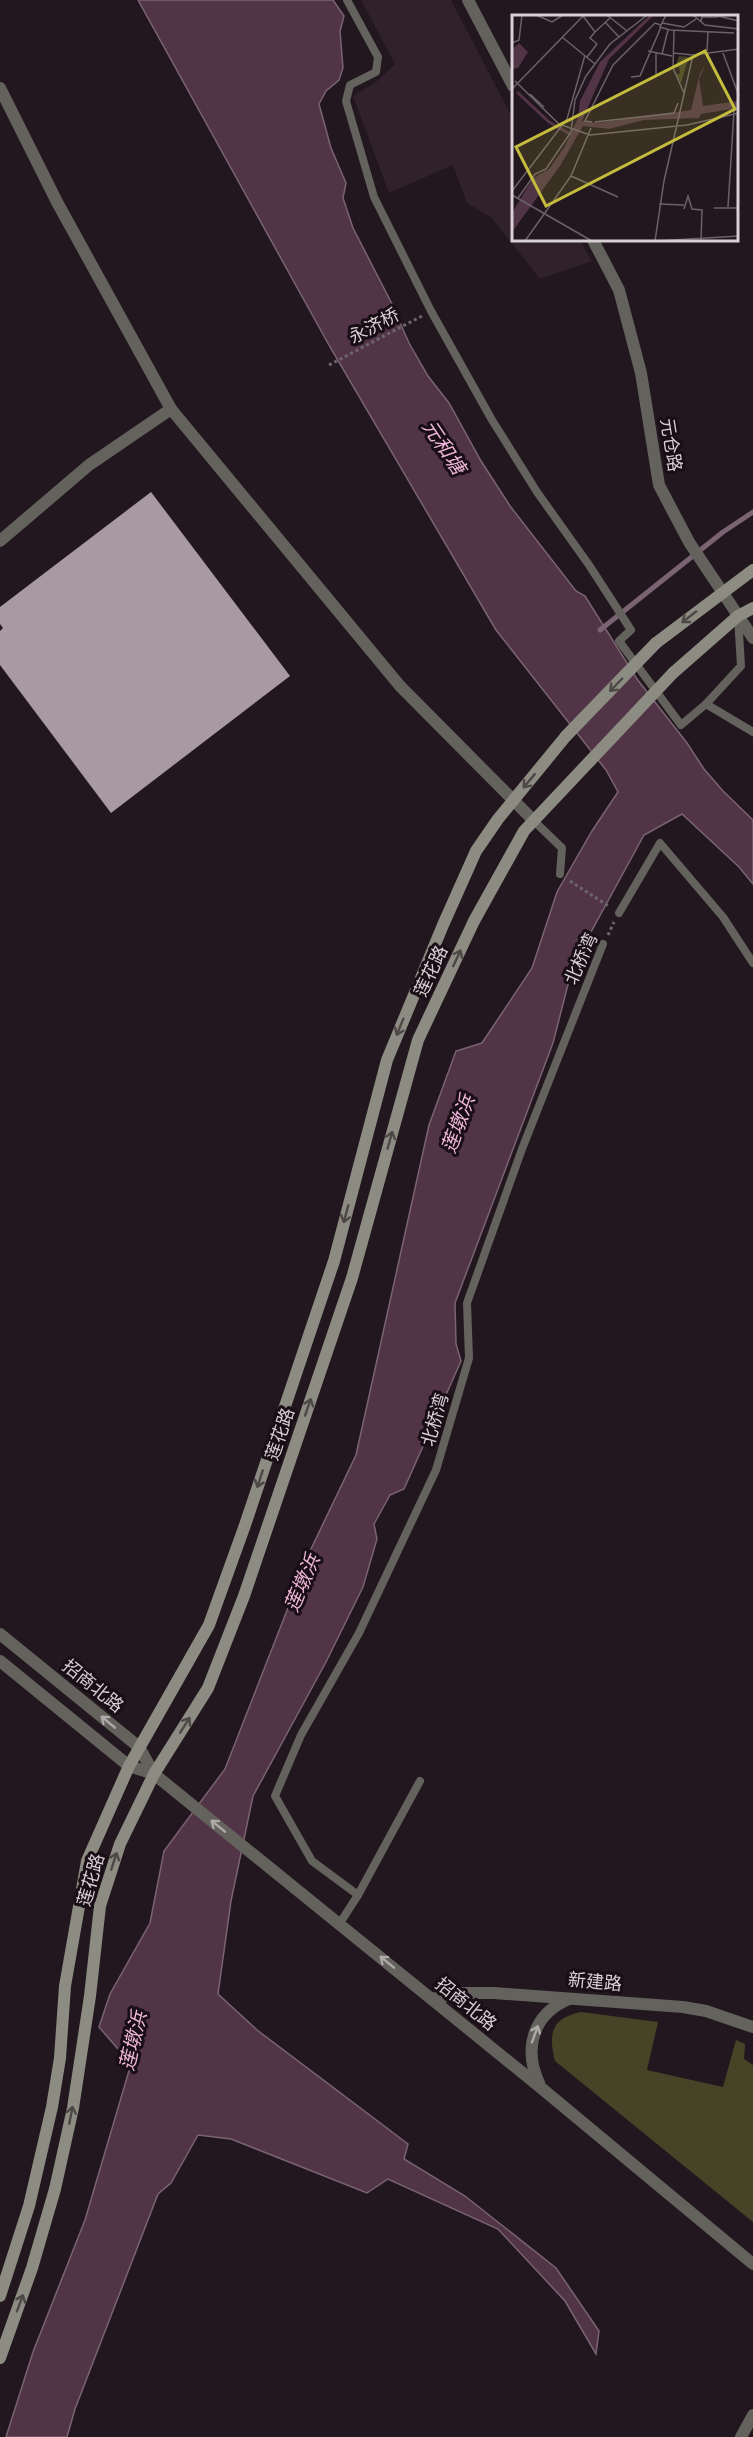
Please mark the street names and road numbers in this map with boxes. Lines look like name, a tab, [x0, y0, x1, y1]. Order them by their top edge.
street label: 永济桥	[345, 303, 404, 350]
street label: 元仓路	[654, 416, 687, 474]
street label: 北桥湾	[559, 929, 604, 989]
street label: 莲花路	[409, 941, 454, 1001]
street label: 北桥湾	[416, 1391, 455, 1450]
street label: 莲花路	[260, 1405, 301, 1464]
street label: 招商北路	[57, 1654, 129, 1719]
street label: 莲花路	[72, 1851, 111, 1910]
street label: 新建路	[567, 1968, 623, 1997]
street label: 招商北路	[430, 1972, 502, 2037]

